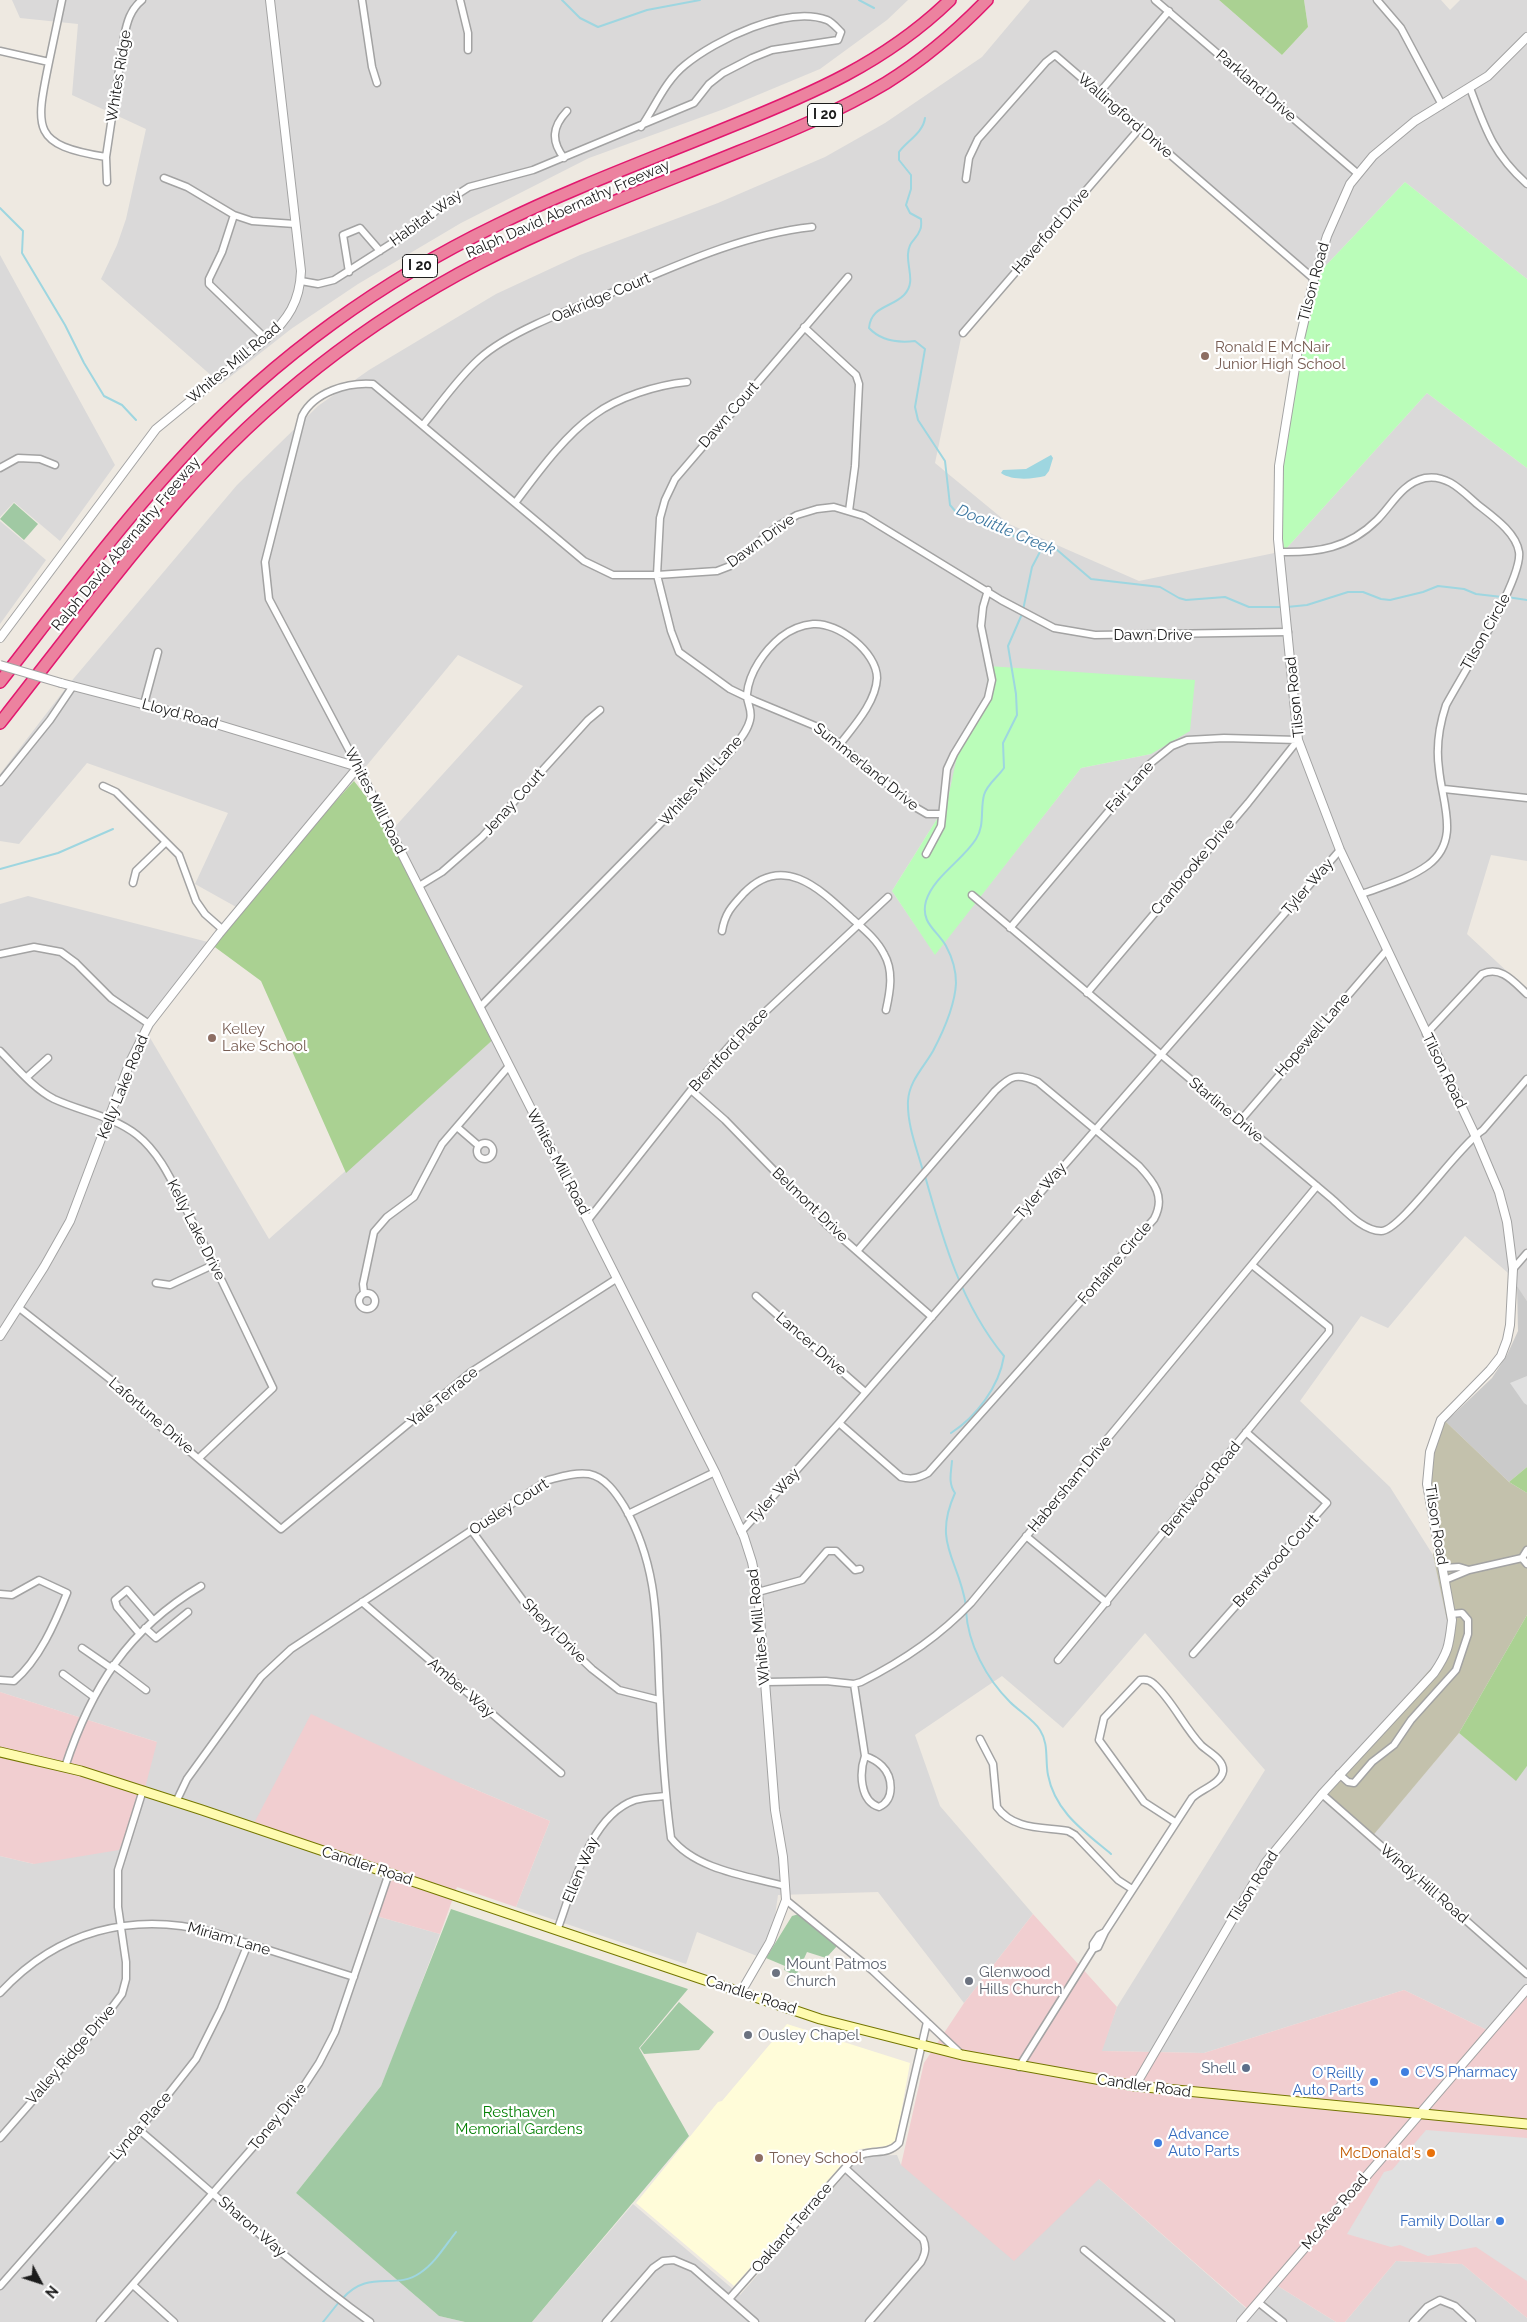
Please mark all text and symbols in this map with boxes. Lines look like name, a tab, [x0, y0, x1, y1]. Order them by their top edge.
street label: Whites Ridge	[103, 29, 135, 123]
street label: Parkland Drive	[1212, 46, 1300, 126]
street label: Wallingford Drive	[1074, 70, 1176, 162]
road number: I 20	[808, 104, 842, 126]
street label: Ralph David Abernathy Freeway	[463, 156, 673, 262]
street label: Haverford Drive	[1009, 184, 1093, 278]
street label: Habitat Way	[386, 186, 466, 250]
street label: Tilson Road	[1295, 240, 1333, 324]
road number: I 20	[402, 255, 438, 278]
street label: Oakridge Court	[549, 269, 653, 327]
street label: Whites Mill Road	[183, 319, 285, 407]
place label: Ronald E McNair Junior High School	[1215, 338, 1345, 373]
marker: Ronald E McNair Junior High School	[1199, 350, 1211, 362]
street label: Dawn Court	[695, 378, 763, 452]
street label: Ralph David Abernathy Freeway	[48, 453, 204, 635]
water label: Doolittle Creek	[954, 501, 1058, 559]
street label: Dawn Drive	[724, 510, 798, 572]
street label: Tilson Circle	[1458, 590, 1514, 674]
street label: Dawn Drive	[1113, 626, 1193, 644]
street label: Tilson Road	[1282, 656, 1308, 738]
street label: Lloyd Road	[140, 695, 220, 733]
street label: Summerland Drive	[810, 719, 922, 815]
street label: Whites Mill Lane	[656, 732, 746, 830]
street label: Whites Mill Road	[340, 745, 410, 857]
street label: Fair Lane	[1102, 758, 1158, 816]
street label: Jenay Court	[480, 765, 548, 839]
street label: Cranbrooke Drive	[1147, 815, 1239, 919]
street label: Tyler Way	[1279, 855, 1337, 919]
street label: Hopewell Lane	[1272, 990, 1354, 1080]
street label: Brentford Place	[686, 1004, 772, 1096]
place label: Kelley Lake School	[222, 1020, 307, 1055]
street label: Tilson Road	[1418, 1031, 1470, 1111]
street label: Kelly Lake Road	[94, 1032, 152, 1142]
marker: Kelley Lake School	[206, 1032, 218, 1044]
street label: Starline Drive	[1185, 1074, 1267, 1146]
street label: Whites Mill Road	[523, 1106, 593, 1218]
street label: Tyler Way	[1012, 1159, 1070, 1223]
street label: Belmont Drive	[768, 1164, 852, 1246]
street label: Kelly Lake Drive	[163, 1177, 229, 1283]
street label: Fontaine Circle	[1074, 1218, 1156, 1308]
street label: Lancer Drive	[772, 1309, 850, 1379]
street label: Yale Terrace	[404, 1363, 482, 1431]
street label: Lafortune Drive	[105, 1374, 197, 1458]
street label: Habersham Drive	[1025, 1432, 1115, 1536]
street label: Brentwood Road	[1157, 1438, 1245, 1540]
street label: Tyler Way	[744, 1464, 804, 1528]
street label: Ousley Court	[466, 1475, 552, 1539]
street label: Tilson Road	[1421, 1483, 1451, 1567]
street label: Brentwood Court	[1230, 1511, 1322, 1611]
street label: Whites Mill Road	[744, 1568, 774, 1686]
street label: Sheryl Drive	[518, 1595, 590, 1667]
street label: Amber Way	[424, 1654, 498, 1722]
street label: Ellen Way	[559, 1834, 603, 1906]
street label: Windy Hill Road	[1376, 1841, 1472, 1927]
street label: Candler Road	[319, 1843, 415, 1889]
street label: Tilson Road	[1224, 1848, 1282, 1926]
street label: Miriam Lane	[186, 1919, 272, 1959]
place label: Mount Patmos Church	[786, 1955, 887, 1990]
place label: Glenwood Hills Church	[979, 1963, 1063, 1998]
marker: Mount Patmos Church	[770, 1967, 782, 1979]
street label: Candler Road	[703, 1972, 799, 2018]
marker: Glenwood Hills Church	[963, 1975, 975, 1987]
street label: Valley Ridge Drive	[23, 2001, 119, 2109]
place label: Ousley Chapel	[758, 2026, 859, 2044]
marker: Ousley Chapel	[742, 2029, 754, 2041]
place label: Shell	[1201, 2059, 1236, 2077]
marker: Shell	[1240, 2062, 1252, 2074]
place label: CVS Pharmacy	[1415, 2063, 1518, 2081]
place label: O'Reilly Auto Parts	[1293, 2064, 1364, 2099]
marker: CVS Pharmacy	[1399, 2066, 1411, 2078]
street label: Candler Road	[1096, 2071, 1192, 2101]
marker: O'Reilly Auto Parts	[1368, 2076, 1380, 2088]
street label: Toney Drive	[245, 2080, 311, 2154]
street label: Lynda Place	[107, 2088, 175, 2164]
park label: Resthaven Memorial Gardens	[455, 2103, 583, 2138]
place label: Advance Auto Parts	[1168, 2125, 1239, 2160]
marker: Advance Auto Parts	[1152, 2137, 1164, 2149]
place label: McDonald's	[1340, 2144, 1421, 2162]
marker: McDonald's	[1425, 2147, 1437, 2159]
place label: Toney School	[769, 2149, 863, 2167]
marker: Toney School	[753, 2152, 765, 2164]
street label: McAfee Road	[1298, 2171, 1372, 2253]
street label: Oakland Terrace	[748, 2179, 836, 2277]
street label: Sharon Way	[215, 2193, 289, 2261]
place label: Family Dollar	[1400, 2212, 1490, 2230]
marker: Family Dollar	[1494, 2215, 1506, 2227]
north arrow	[15, 2257, 65, 2307]
text: N	[42, 2282, 61, 2301]

